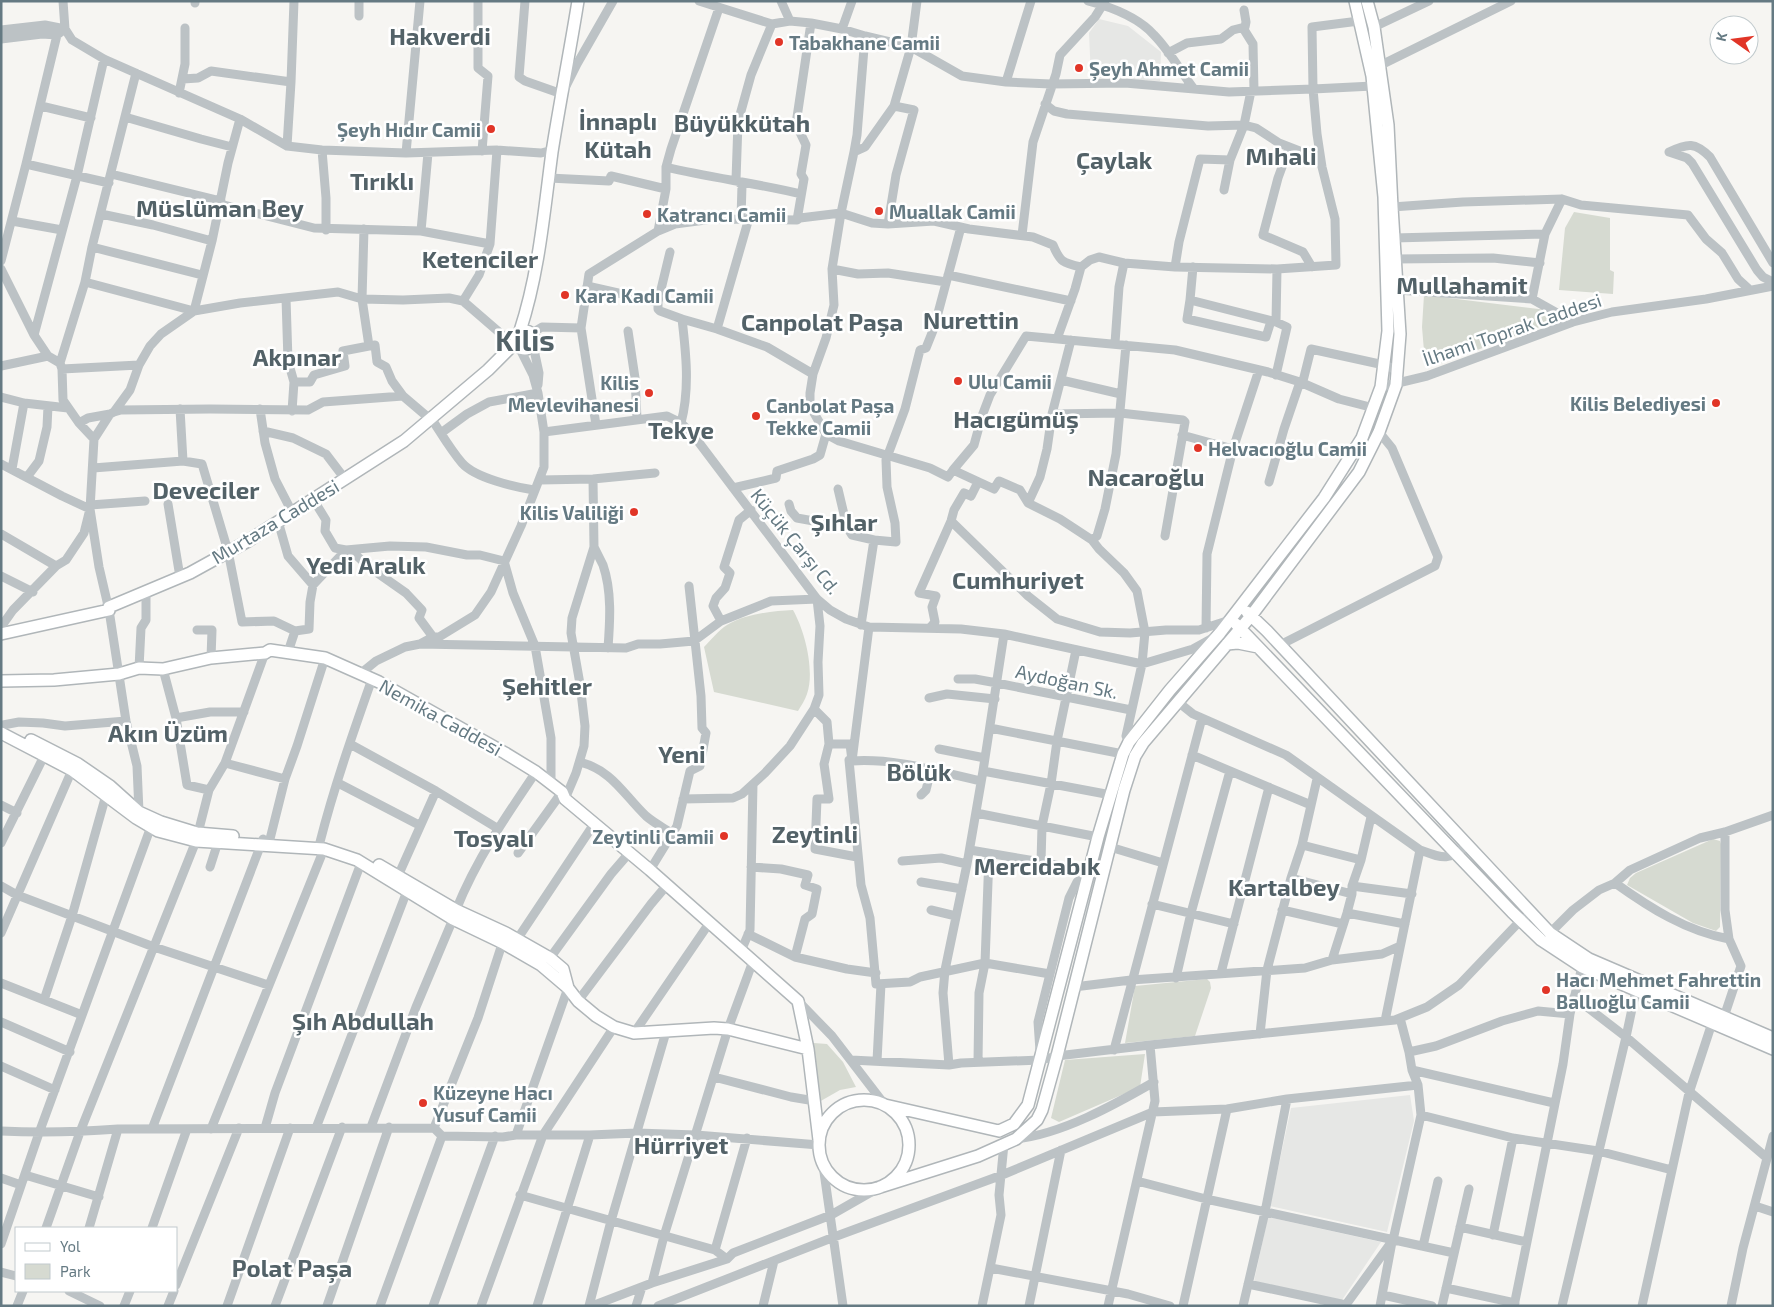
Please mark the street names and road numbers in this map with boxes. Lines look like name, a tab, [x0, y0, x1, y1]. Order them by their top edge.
street label: İlhami Toprak Caddesi	[1420, 288, 1604, 370]
street label: Murtaza Caddesi	[207, 474, 343, 568]
street label: Küçük Çarşı Cd.	[746, 483, 846, 599]
street label: Aydoğan Sk.	[1014, 659, 1120, 703]
street label: Nemika Caddesi	[376, 674, 506, 760]

